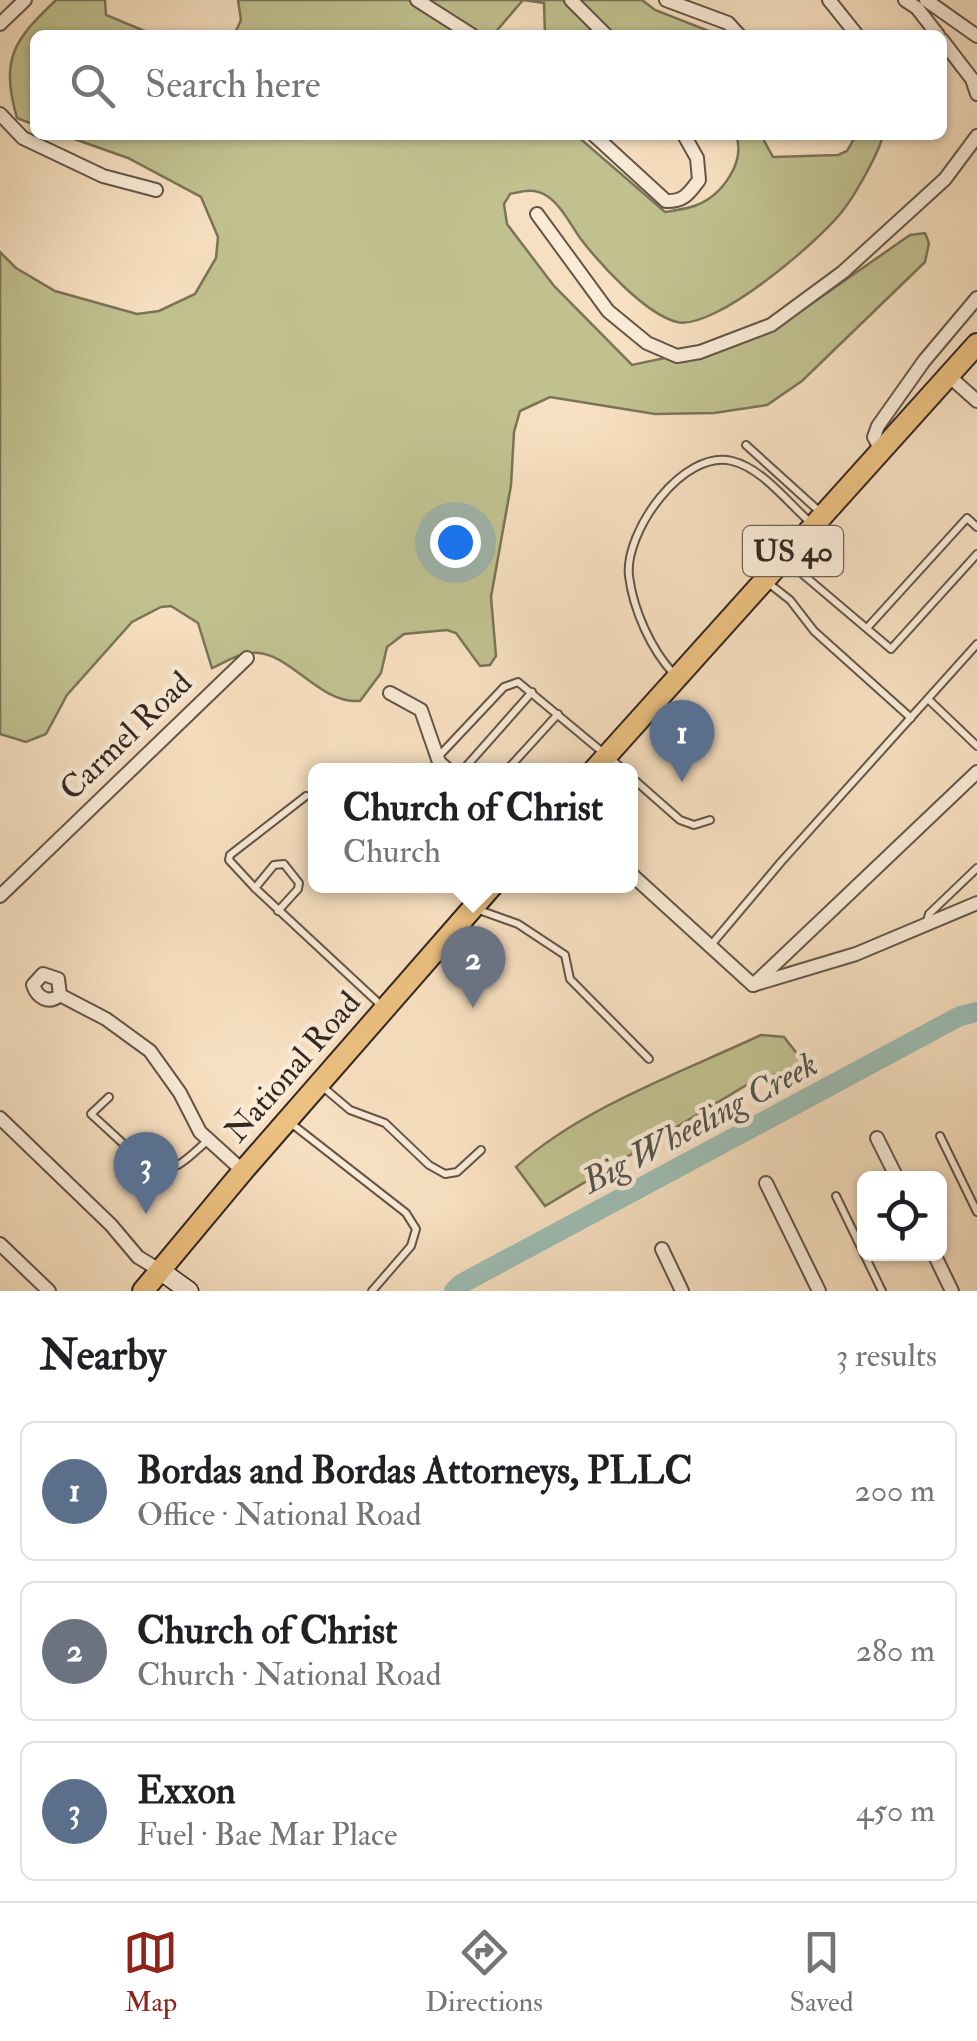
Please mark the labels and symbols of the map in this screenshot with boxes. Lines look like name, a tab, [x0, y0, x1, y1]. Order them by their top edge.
your location	[430, 517, 481, 568]
road number: US 40	[743, 526, 843, 576]
street label: Carmel Road	[52, 663, 201, 809]
pin: 1	[650, 700, 714, 782]
pin: 2	[440, 926, 506, 1008]
street label: National Road	[217, 983, 369, 1151]
water label: Big Wheeling Creek	[573, 1042, 825, 1204]
pin: 3	[114, 1132, 178, 1214]

